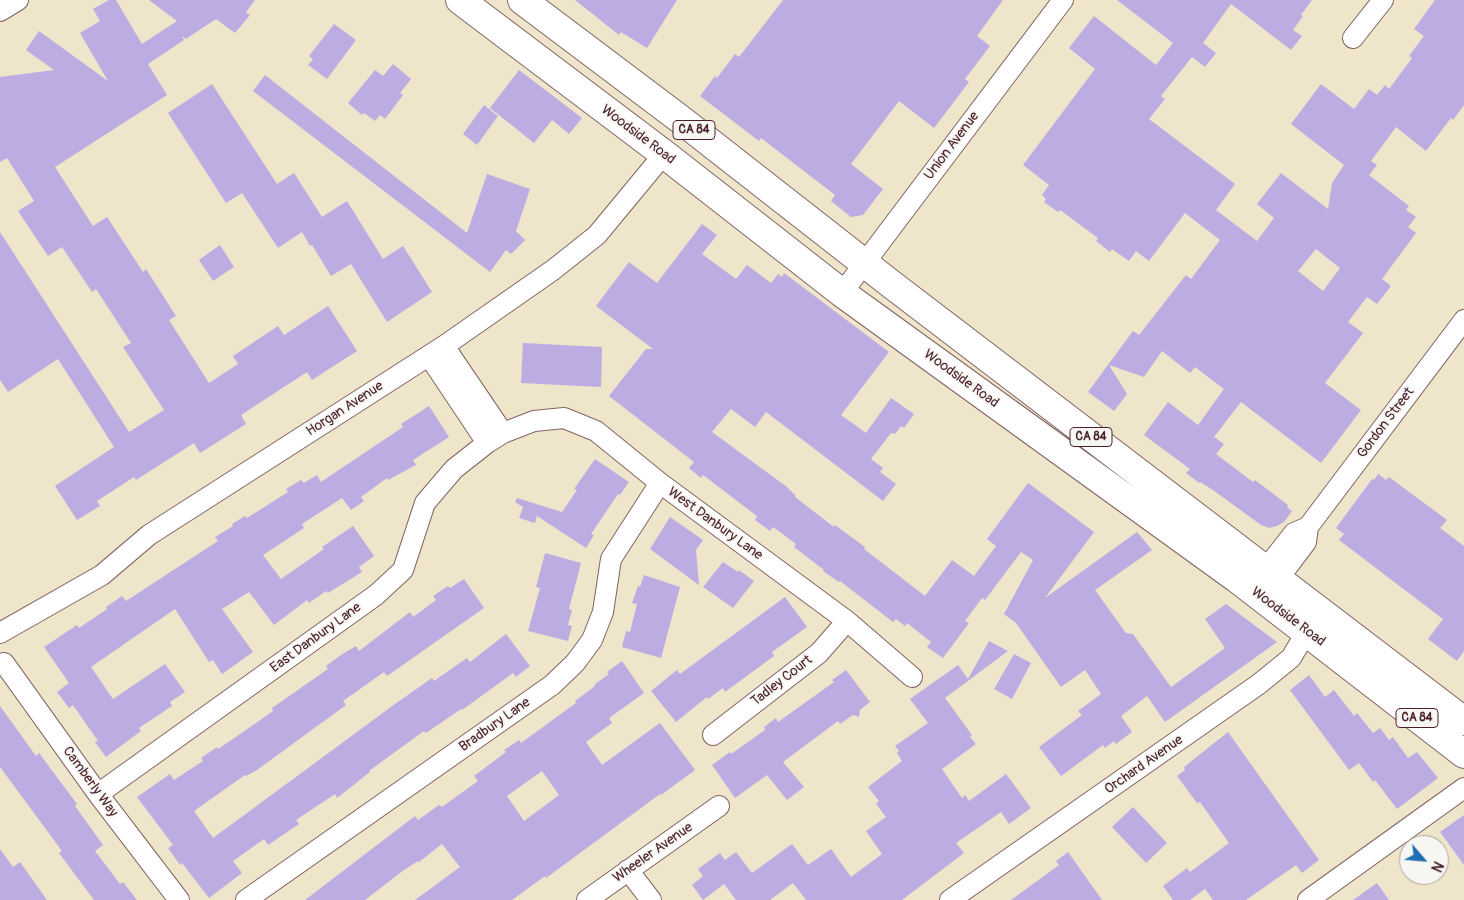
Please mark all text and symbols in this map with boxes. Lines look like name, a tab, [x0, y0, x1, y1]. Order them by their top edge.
street label: Woodside Road	[598, 102, 678, 168]
street label: Union Avenue	[921, 109, 983, 183]
road number: CA 84	[673, 120, 715, 140]
street label: Woodside Road	[920, 346, 1002, 412]
street label: Horgan Avenue	[303, 378, 387, 440]
street label: Gordon Street	[1354, 384, 1418, 462]
road number: CA 84	[1070, 428, 1112, 447]
street label: West Danbury Lane	[664, 484, 766, 564]
street label: Woodside Road	[1248, 584, 1328, 650]
street label: East Danbury Lane	[267, 599, 365, 677]
street label: Tadley Court	[748, 652, 816, 710]
street label: Bradbury Lane	[456, 694, 534, 756]
road number: CA 84	[1396, 708, 1438, 728]
street label: Orchard Avenue	[1102, 732, 1186, 798]
street label: Camberly Way	[59, 743, 121, 821]
street label: Wheeler Avenue	[610, 819, 696, 887]
north arrow	[1399, 835, 1449, 885]
text: N	[1427, 859, 1447, 875]

